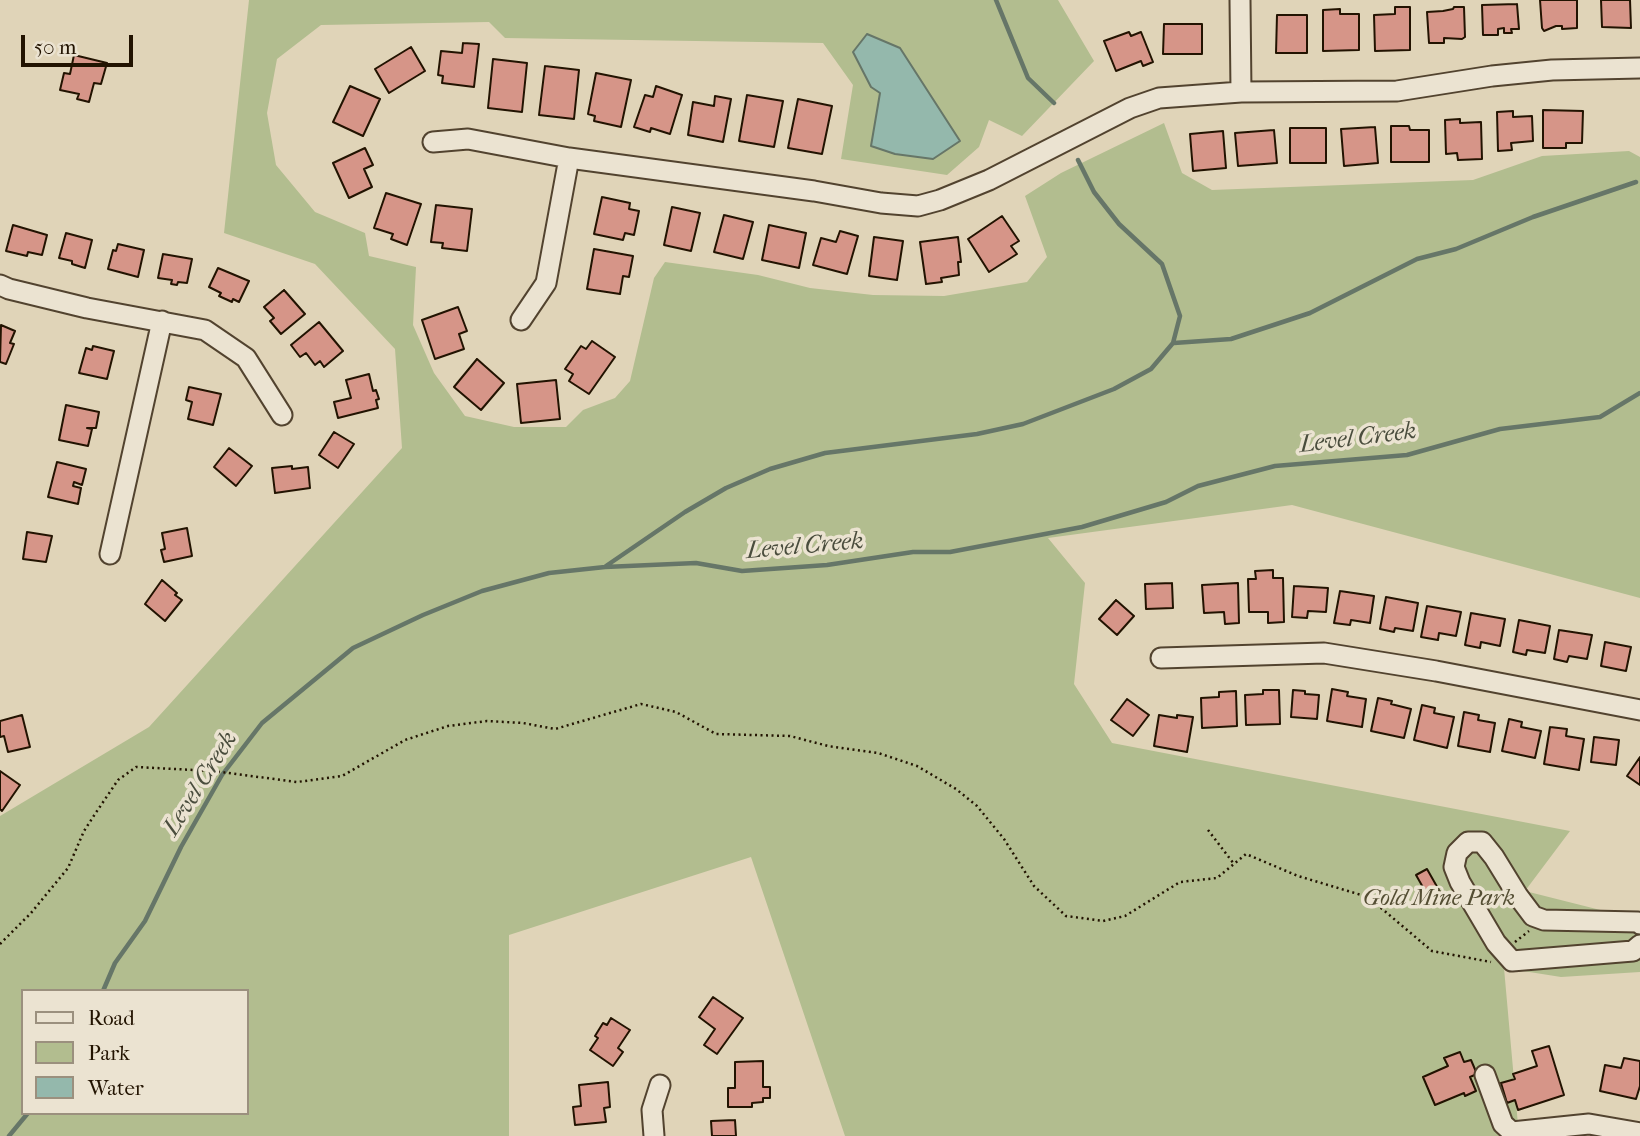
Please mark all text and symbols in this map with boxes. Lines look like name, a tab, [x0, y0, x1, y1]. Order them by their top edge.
scale bar	[24, 21, 136, 65]
text: 50 m	[34, 35, 77, 59]
water label: Level Creek	[1298, 418, 1418, 460]
water label: Level Creek	[745, 528, 865, 566]
water label: Level Creek	[158, 727, 244, 841]
park label: Gold Mine Park	[1363, 885, 1515, 913]
legend	[21, 989, 248, 1115]
text: Road	[88, 1006, 135, 1030]
text: Park	[88, 1041, 130, 1065]
text: Water	[88, 1076, 144, 1100]

